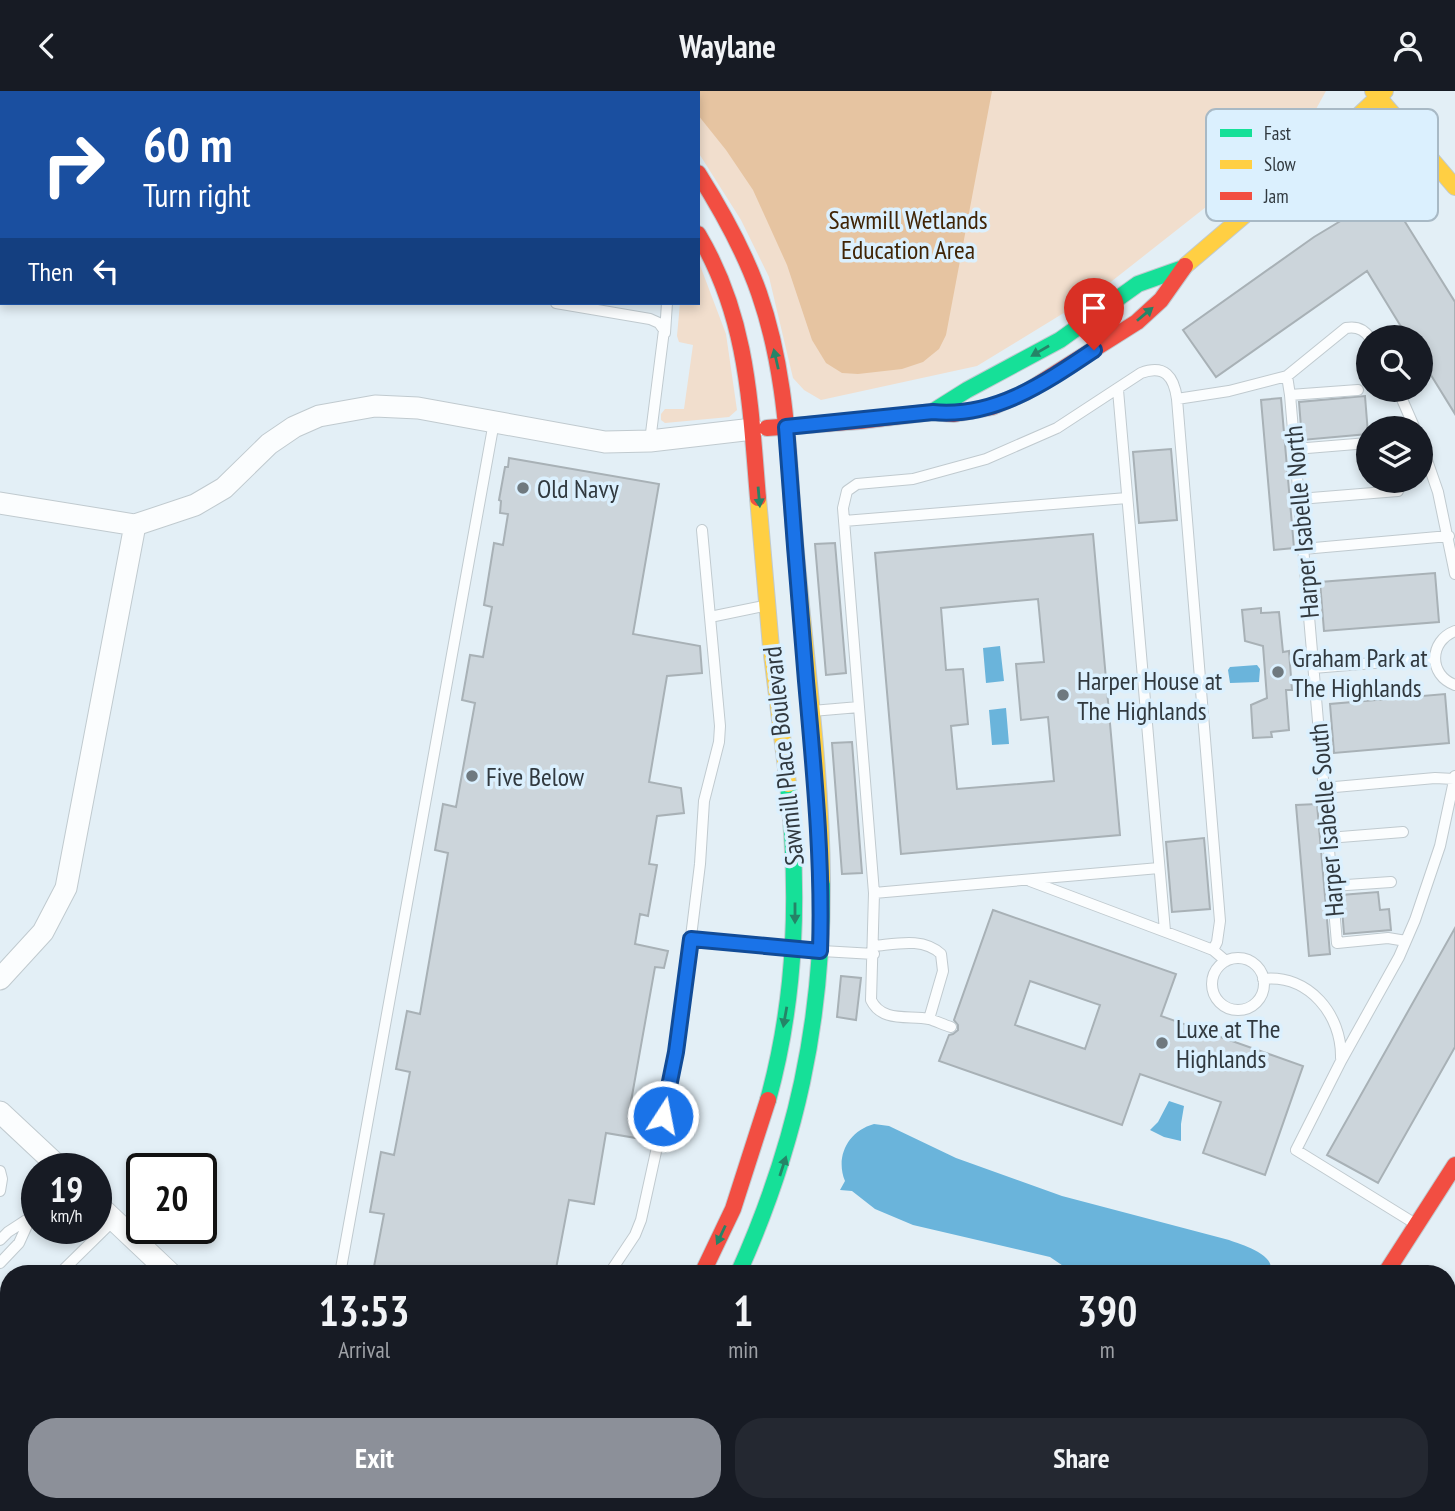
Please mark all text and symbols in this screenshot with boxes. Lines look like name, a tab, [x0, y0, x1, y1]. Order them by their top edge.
text: Waylane	[679, 25, 776, 67]
icon: back	[28, 27, 66, 65]
icon: person	[1389, 27, 1427, 65]
legend	[1206, 109, 1438, 221]
text: 60 m	[143, 112, 232, 176]
icon: right	[28, 119, 119, 210]
text: Fast	[1264, 121, 1292, 145]
text: Slow	[1264, 152, 1297, 176]
text: Turn right	[143, 174, 251, 216]
text: Jam	[1263, 184, 1289, 208]
park label: Sawmill Wetlands Education Area	[829, 203, 988, 266]
icon: left	[87, 252, 125, 290]
text: Then	[28, 255, 73, 288]
pin	[1064, 278, 1124, 350]
icon: arrive	[1075, 289, 1113, 327]
one-way arrow	[1136, 307, 1154, 322]
map controls	[1356, 325, 1433, 493]
button: search	[1356, 325, 1433, 402]
one-way arrow	[1030, 345, 1050, 357]
one-way arrow	[770, 348, 781, 370]
button: layers	[1356, 416, 1433, 493]
street label: Harper Isabelle North	[1276, 424, 1326, 620]
place label: Old Navy	[537, 472, 619, 505]
marker: Old Navy	[515, 480, 531, 496]
one-way arrow	[754, 486, 765, 508]
place label: Graham Park at The Highlands	[1292, 641, 1428, 704]
street label: Sawmill Place Boulevard	[755, 645, 811, 867]
place label: Harper House at The Highlands	[1077, 664, 1222, 727]
marker: Graham Park at The Highlands	[1270, 664, 1286, 680]
marker: Harper House at The Highlands	[1055, 687, 1071, 703]
street label: Harper Isabelle South	[1301, 722, 1351, 918]
place label: Five Below	[486, 760, 585, 793]
marker: Five Below	[464, 768, 480, 784]
one-way arrow	[789, 902, 801, 924]
one-way arrow	[779, 1006, 790, 1028]
place label: Luxe at The Highlands	[1176, 1012, 1280, 1075]
marker: Luxe at The Highlands	[1154, 1035, 1170, 1051]
position arrow	[626, 1079, 700, 1153]
speed limit sign: 20	[126, 1153, 217, 1244]
one-way arrow	[778, 1155, 788, 1176]
text: 19	[50, 1166, 83, 1212]
text: km/h	[51, 1204, 82, 1227]
one-way arrow	[716, 1225, 727, 1245]
text: 13:53	[319, 1283, 410, 1338]
text: 1	[733, 1283, 753, 1338]
text: 390	[1077, 1283, 1137, 1338]
text: Arrival	[338, 1335, 390, 1364]
text: min	[728, 1335, 758, 1364]
text: m	[1100, 1335, 1115, 1364]
button: Exit	[28, 1418, 721, 1498]
button: Share	[735, 1418, 1428, 1498]

